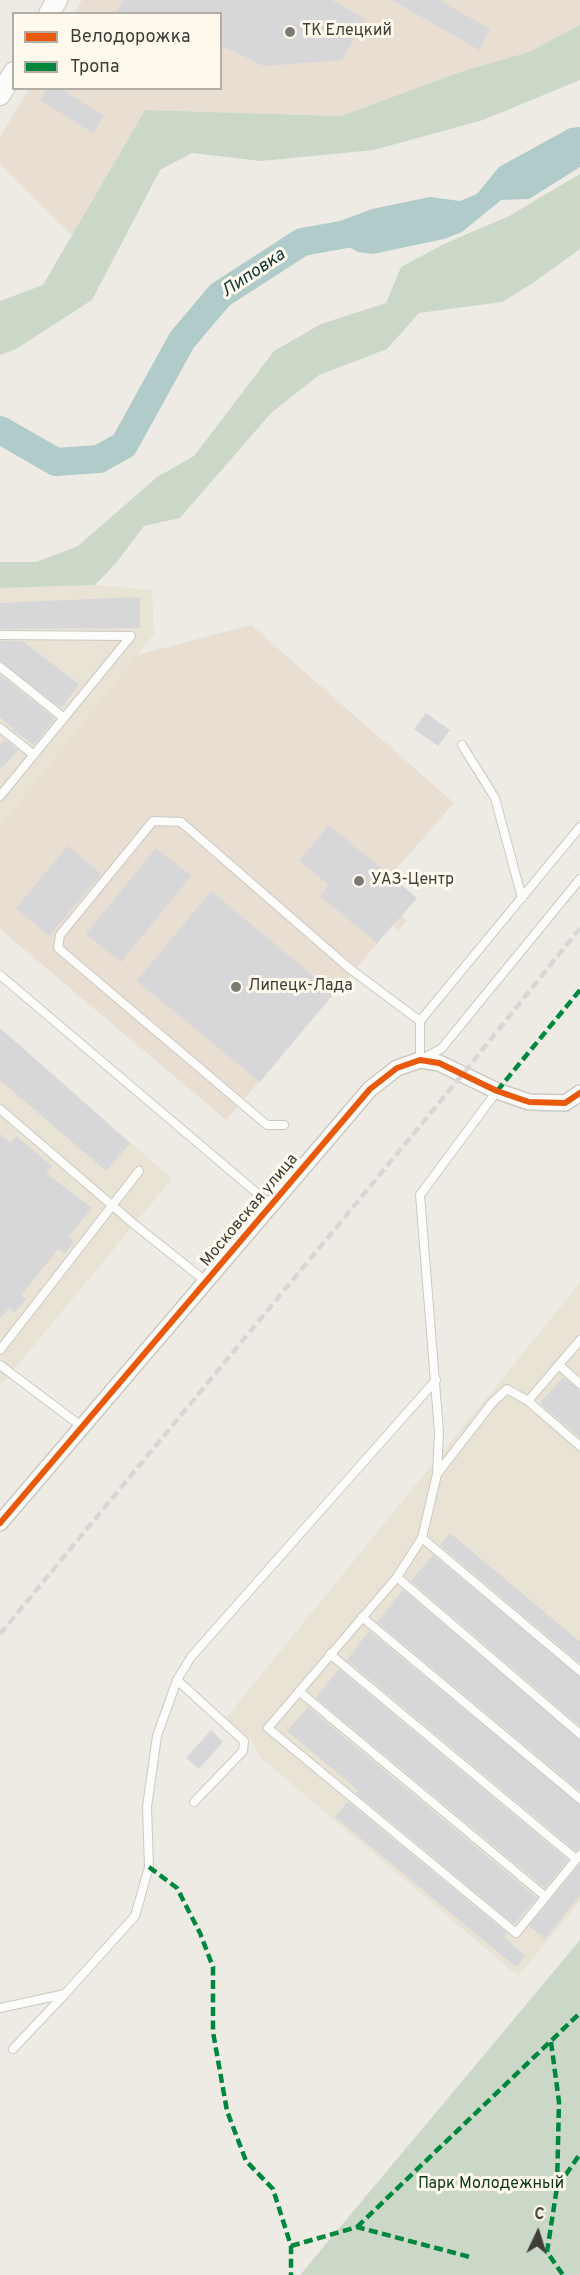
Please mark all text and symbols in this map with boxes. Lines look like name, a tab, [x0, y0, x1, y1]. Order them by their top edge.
legend	[12, 12, 222, 90]
place label: ТК Елецкий	[302, 22, 392, 42]
marker: ТК Елецкий	[283, 25, 297, 39]
text: Велодорожка	[70, 26, 190, 49]
text: Тропа	[70, 56, 119, 79]
water label: Липовка	[218, 245, 290, 303]
place label: УАЗ-Центр	[371, 871, 454, 891]
marker: УАЗ-Центр	[352, 874, 366, 888]
place label: Липецк-Лада	[248, 977, 353, 997]
marker: Липецк-Лада	[229, 980, 243, 994]
street label: Московская улица	[197, 1151, 303, 1271]
park label: Парк Молодежный	[418, 2175, 564, 2195]
north arrow	[508, 2203, 568, 2263]
text: С	[533, 2205, 545, 2225]

